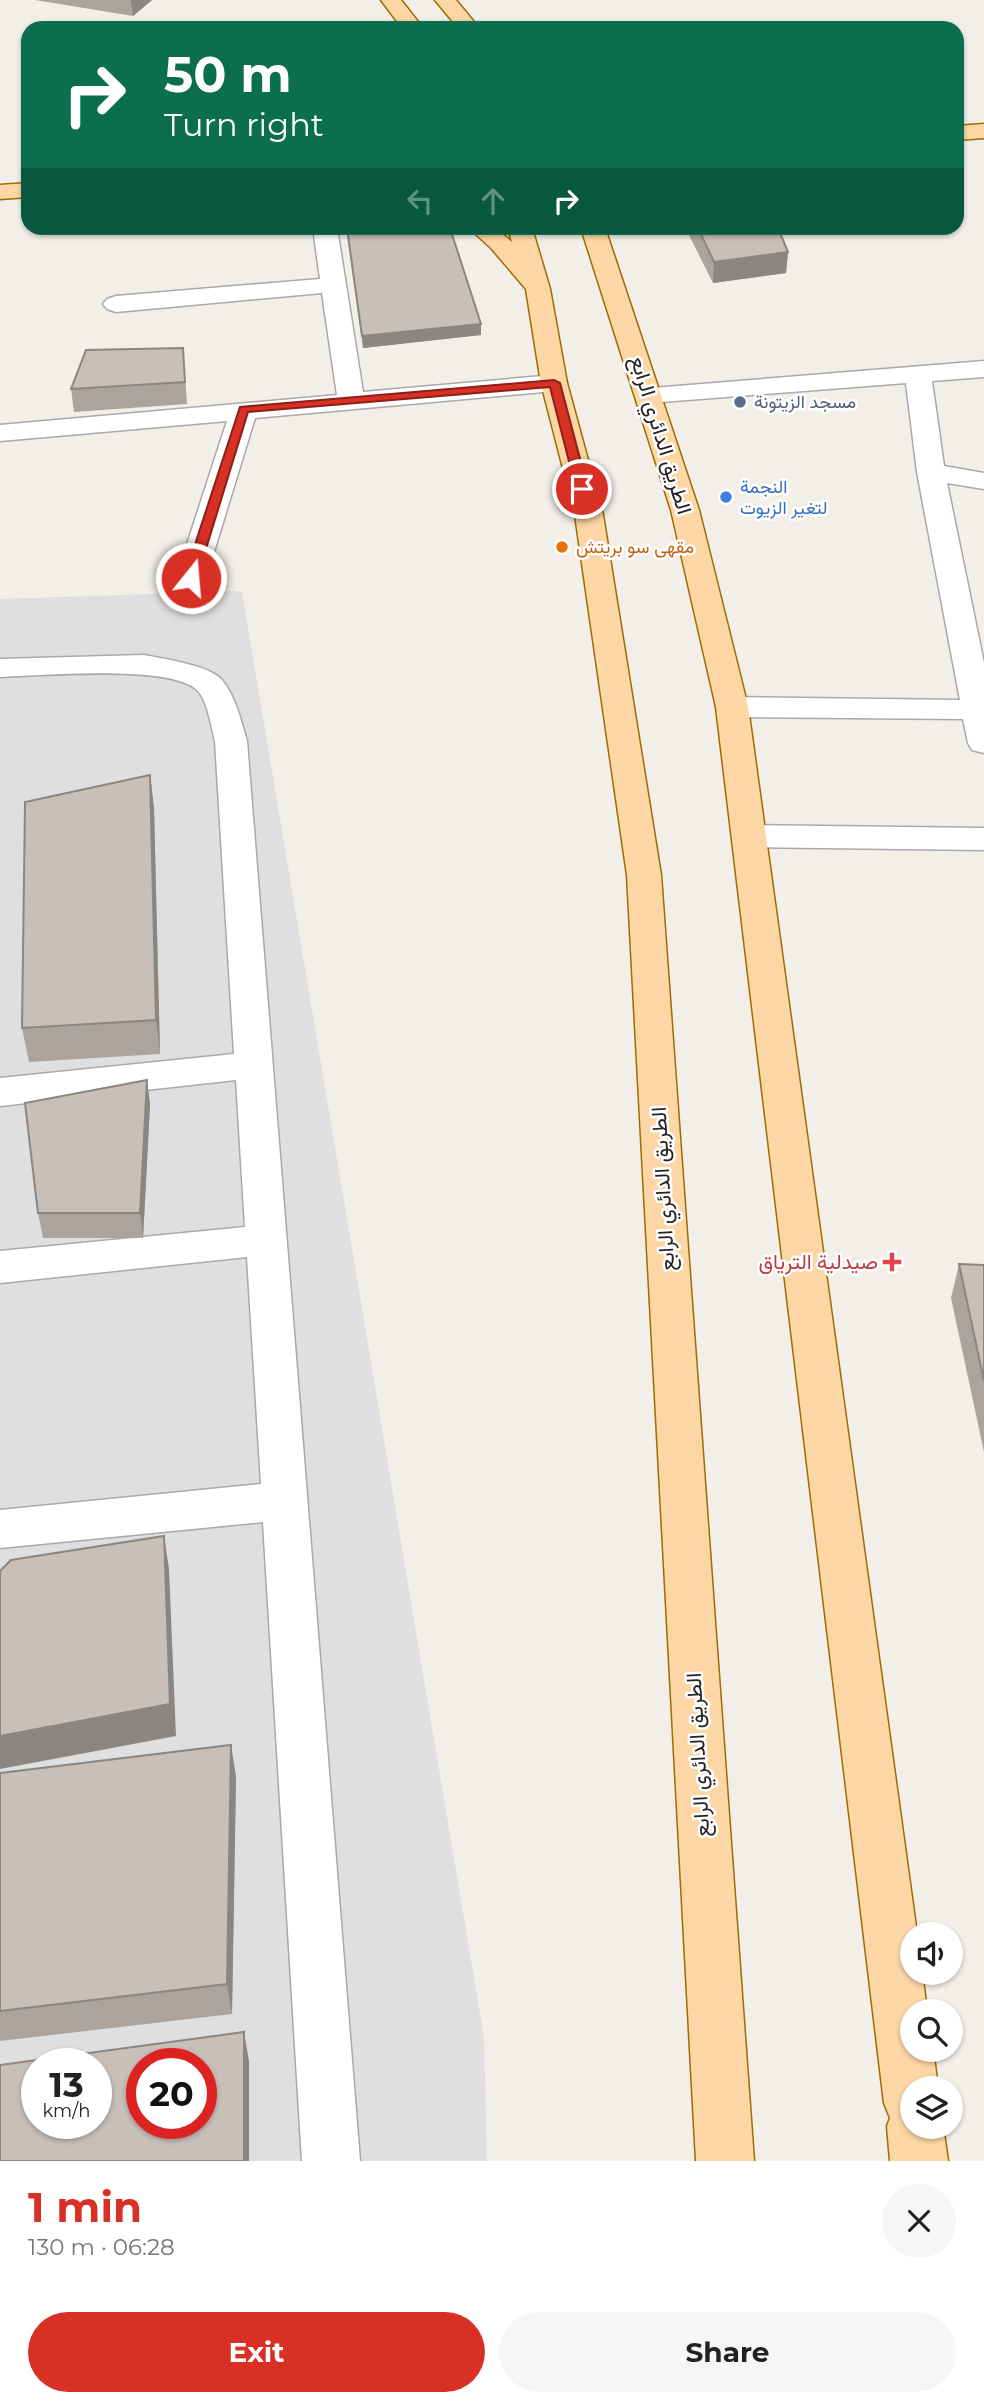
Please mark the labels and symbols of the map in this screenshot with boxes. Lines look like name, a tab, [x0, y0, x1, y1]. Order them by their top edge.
street label: الطريق الدائري الرابع	[621, 353, 697, 519]
place label: مسجد الزيتونة	[754, 391, 856, 413]
marker: مسجد الزيتونة	[732, 394, 748, 410]
pin	[552, 459, 612, 519]
place label: النجمة لتغير الزيوت	[740, 476, 827, 519]
marker: النجمة لتغير الزيوت	[718, 489, 734, 505]
place label: مقهى سو بريتش	[576, 536, 694, 558]
marker: مقهى سو بريتش	[554, 539, 570, 555]
position arrow	[154, 541, 228, 615]
street label: الطريق الدائري الرابع	[646, 1106, 684, 1272]
place label: صيدلية الترياق	[758, 1249, 878, 1275]
marker: صيدلية الترياق	[884, 1254, 900, 1270]
street label: الطريق الدائري الرابع	[681, 1672, 719, 1838]
speed limit sign: 20	[126, 2048, 217, 2139]

